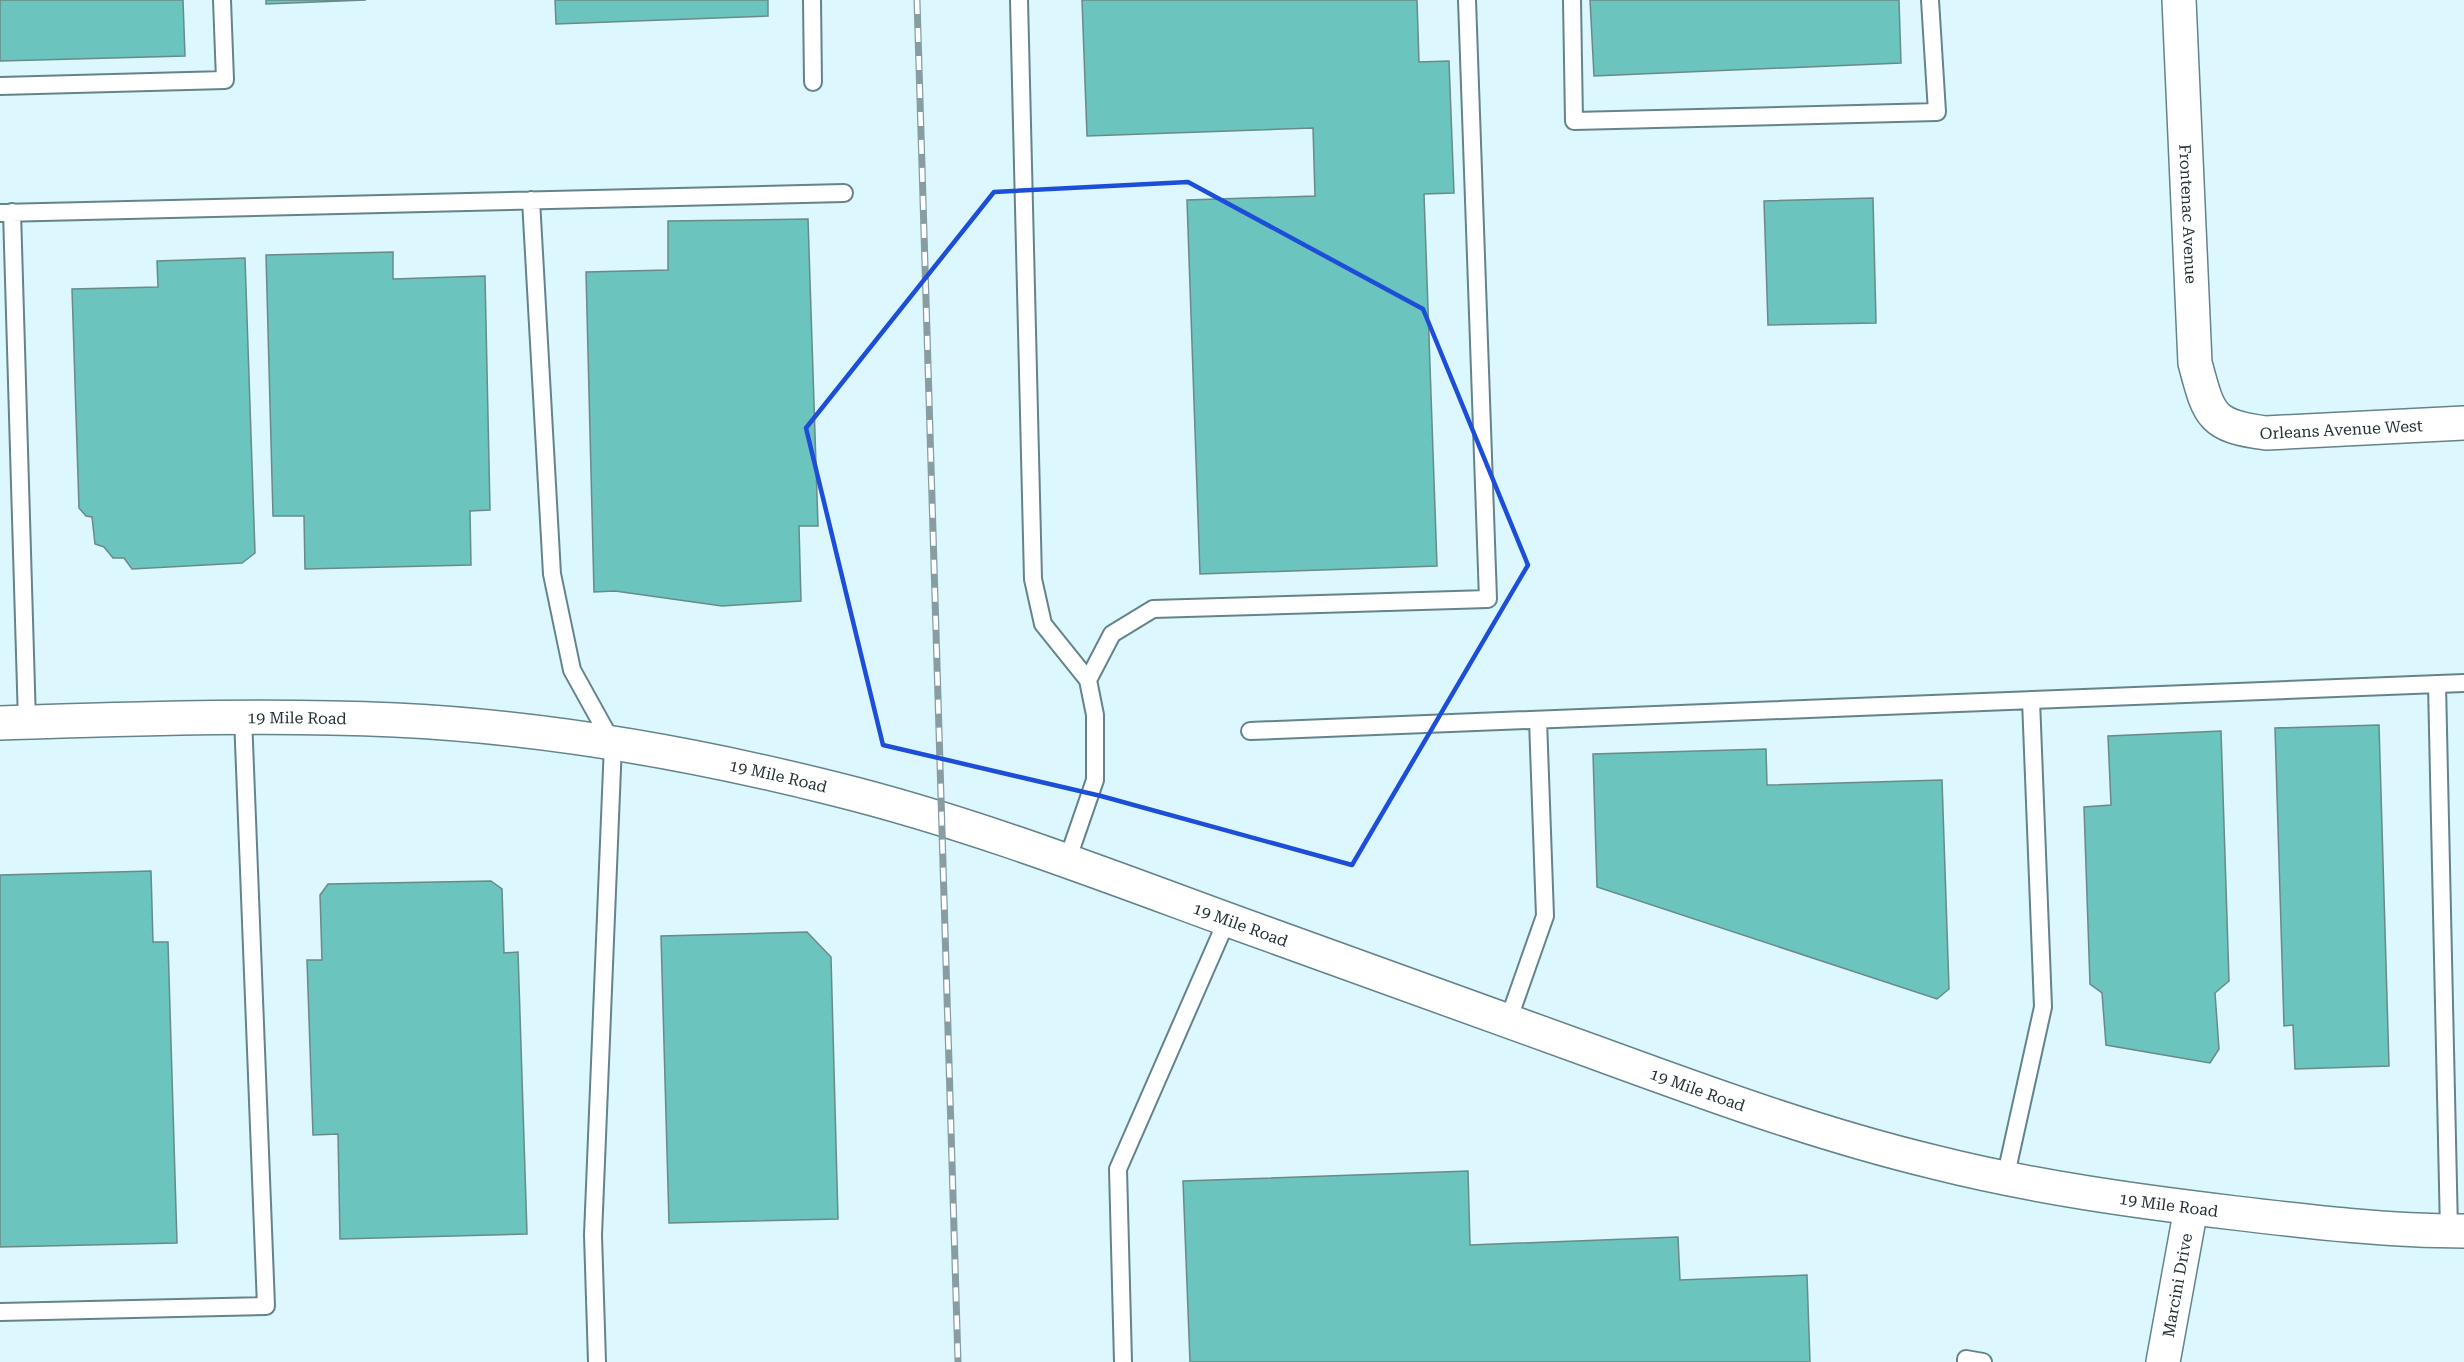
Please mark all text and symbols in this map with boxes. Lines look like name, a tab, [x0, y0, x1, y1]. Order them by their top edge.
street label: Frontenac Avenue	[2175, 144, 2201, 284]
street label: Orleans Avenue West	[2259, 416, 2423, 443]
street label: 19 Mile Road	[247, 708, 347, 728]
street label: 19 Mile Road	[728, 756, 829, 797]
street label: 19 Mile Road	[1190, 899, 1290, 951]
street label: 19 Mile Road	[1647, 1064, 1748, 1115]
street label: 19 Mile Road	[2118, 1189, 2219, 1221]
street label: Marcini Drive	[2159, 1232, 2196, 1339]

